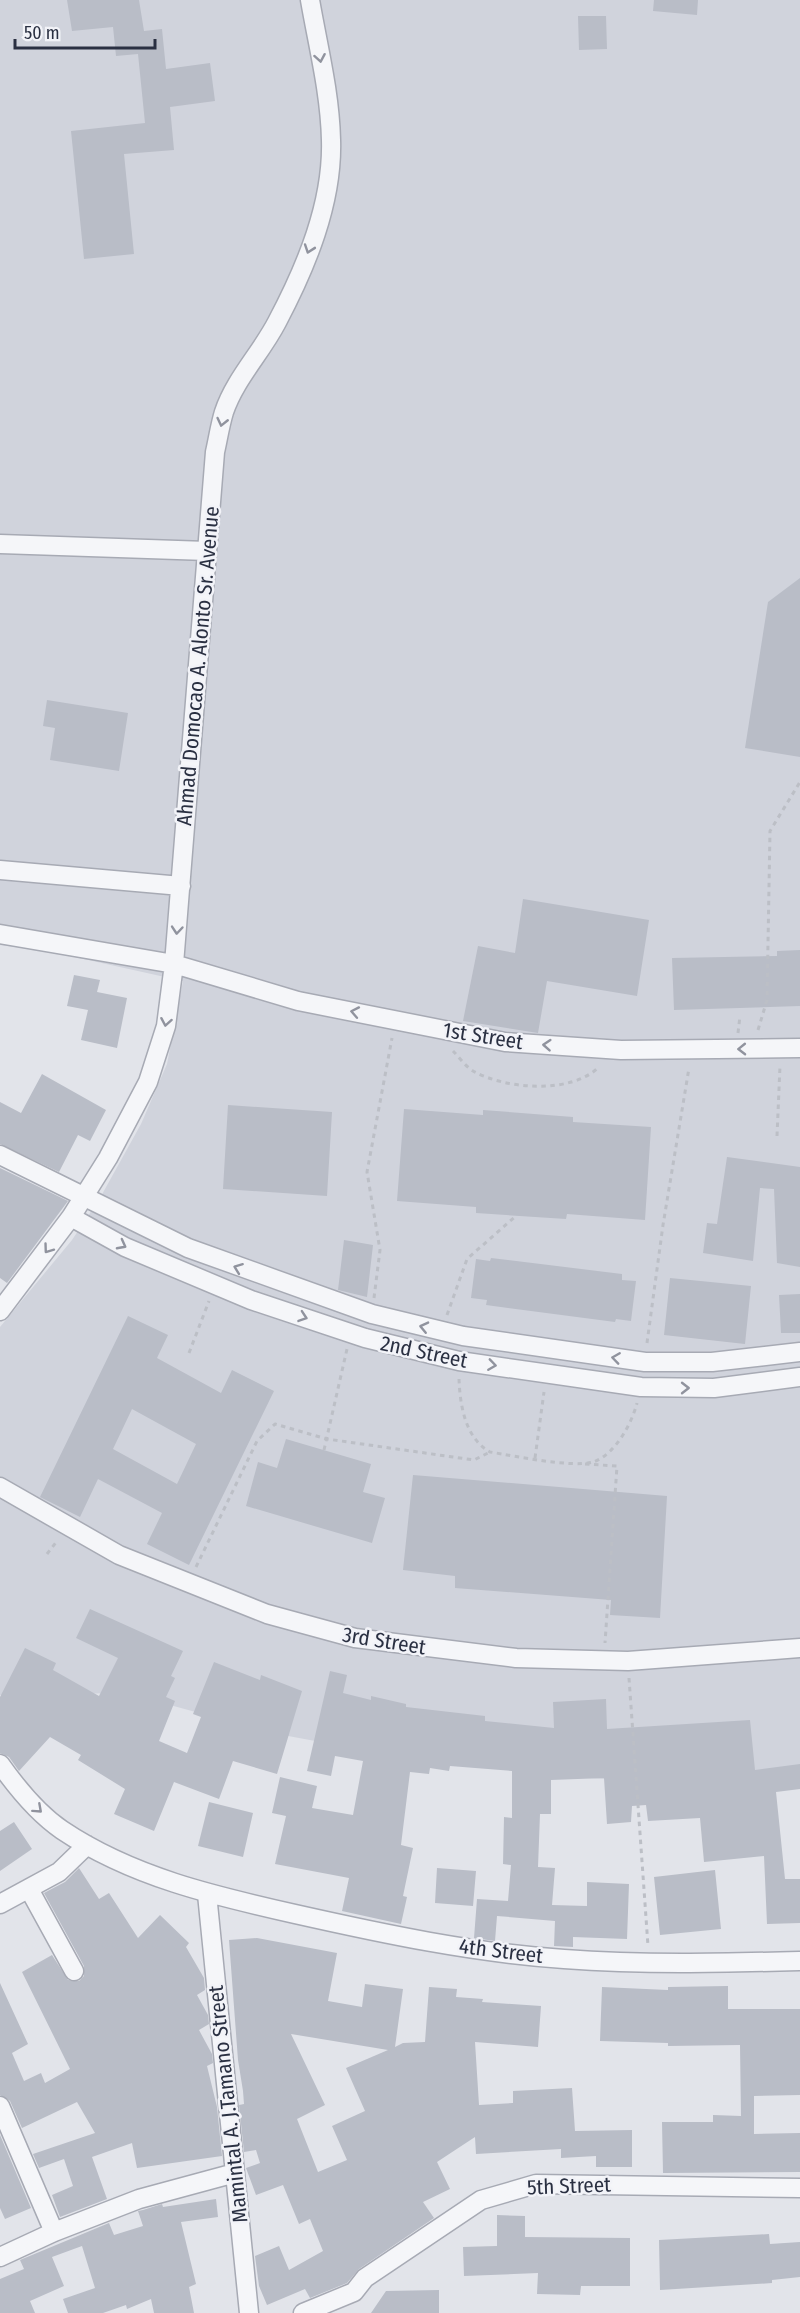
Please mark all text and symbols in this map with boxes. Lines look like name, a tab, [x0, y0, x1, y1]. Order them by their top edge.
scale bar	[15, 12, 154, 50]
text: 50 m	[24, 22, 60, 44]
one-way arrow	[314, 53, 326, 62]
one-way arrow	[304, 243, 317, 254]
one-way arrow	[216, 417, 229, 427]
street label: Ahmad Domocao A. Alonto Sr. Avenue	[171, 505, 225, 827]
one-way arrow	[171, 926, 184, 935]
one-way arrow	[350, 1006, 360, 1019]
one-way arrow	[161, 1017, 173, 1027]
street label: 1st Street	[441, 1017, 525, 1055]
one-way arrow	[542, 1039, 551, 1052]
one-way arrow	[737, 1043, 746, 1055]
one-way arrow	[116, 1238, 126, 1249]
one-way arrow	[45, 1243, 56, 1254]
one-way arrow	[234, 1263, 245, 1275]
one-way arrow	[297, 1310, 308, 1323]
one-way arrow	[419, 1321, 429, 1334]
street label: 2nd Street	[378, 1330, 470, 1374]
one-way arrow	[612, 1353, 621, 1365]
one-way arrow	[487, 1359, 496, 1371]
one-way arrow	[680, 1382, 689, 1394]
street label: 3rd Street	[340, 1622, 428, 1660]
one-way arrow	[31, 1802, 42, 1813]
street label: 4th Street	[457, 1933, 545, 1969]
street label: Mamintal A. J.Tamano Street	[203, 1984, 253, 2224]
street label: 5th Street	[527, 2172, 612, 2200]

